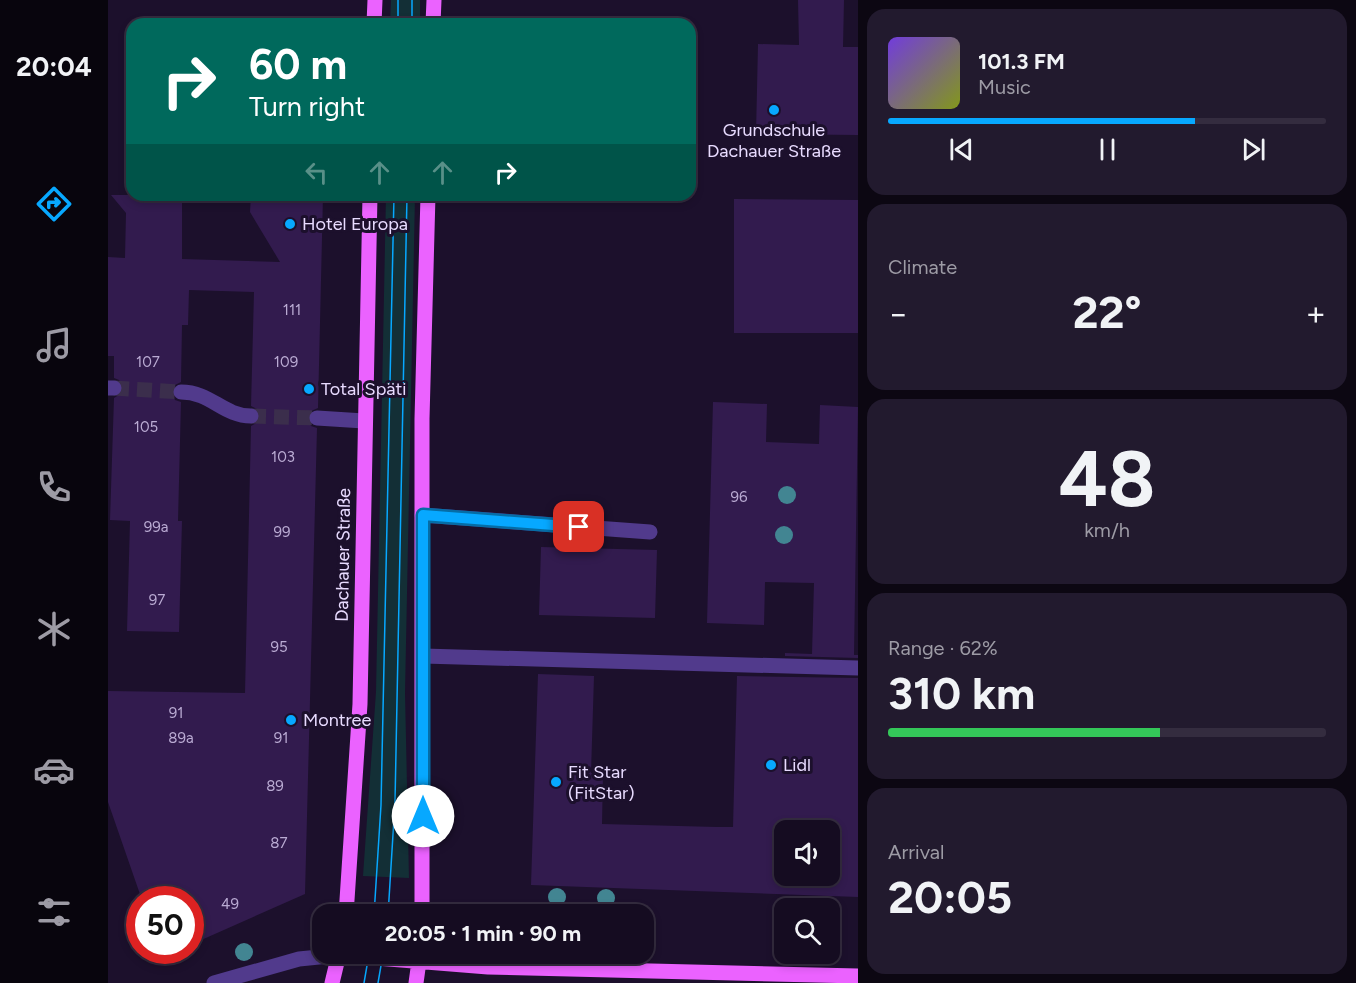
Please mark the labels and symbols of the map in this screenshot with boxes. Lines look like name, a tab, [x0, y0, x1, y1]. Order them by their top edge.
marker: Grundschule Dachauer Straße	[767, 103, 781, 117]
place label: Grundschule Dachauer Straße	[707, 119, 841, 162]
place label: Hotel Europa	[302, 213, 408, 235]
marker: Hotel Europa	[283, 217, 297, 231]
house number: 111	[283, 301, 301, 319]
house number: 107	[136, 353, 160, 371]
house number: 109	[274, 353, 298, 371]
place label: Total Späti	[321, 378, 406, 400]
marker: Total Späti	[302, 382, 316, 396]
house number: 105	[134, 418, 158, 436]
house number: 103	[271, 448, 295, 466]
street label: Dachauer Straße	[331, 488, 355, 622]
house number: 96	[731, 488, 748, 506]
pin	[553, 501, 604, 552]
house number: 99a	[144, 518, 168, 536]
house number: 99	[274, 523, 290, 541]
house number: 97	[149, 591, 165, 609]
house number: 95	[270, 638, 288, 656]
house number: 91	[169, 704, 183, 722]
place label: Montree	[303, 709, 371, 731]
marker: Montree	[284, 713, 298, 727]
house number: 89a	[168, 729, 194, 747]
house number: 91	[274, 729, 288, 747]
place label: Lidl	[783, 754, 811, 776]
marker: Lidl	[764, 758, 778, 772]
place label: Fit Star (FitStar)	[568, 761, 635, 804]
marker: Fit Star (FitStar)	[549, 775, 563, 789]
house number: 89	[266, 777, 284, 795]
position arrow	[391, 784, 455, 848]
house number: 87	[270, 834, 288, 852]
speed limit sign: 50	[126, 886, 204, 964]
house number: 49	[221, 895, 239, 913]

